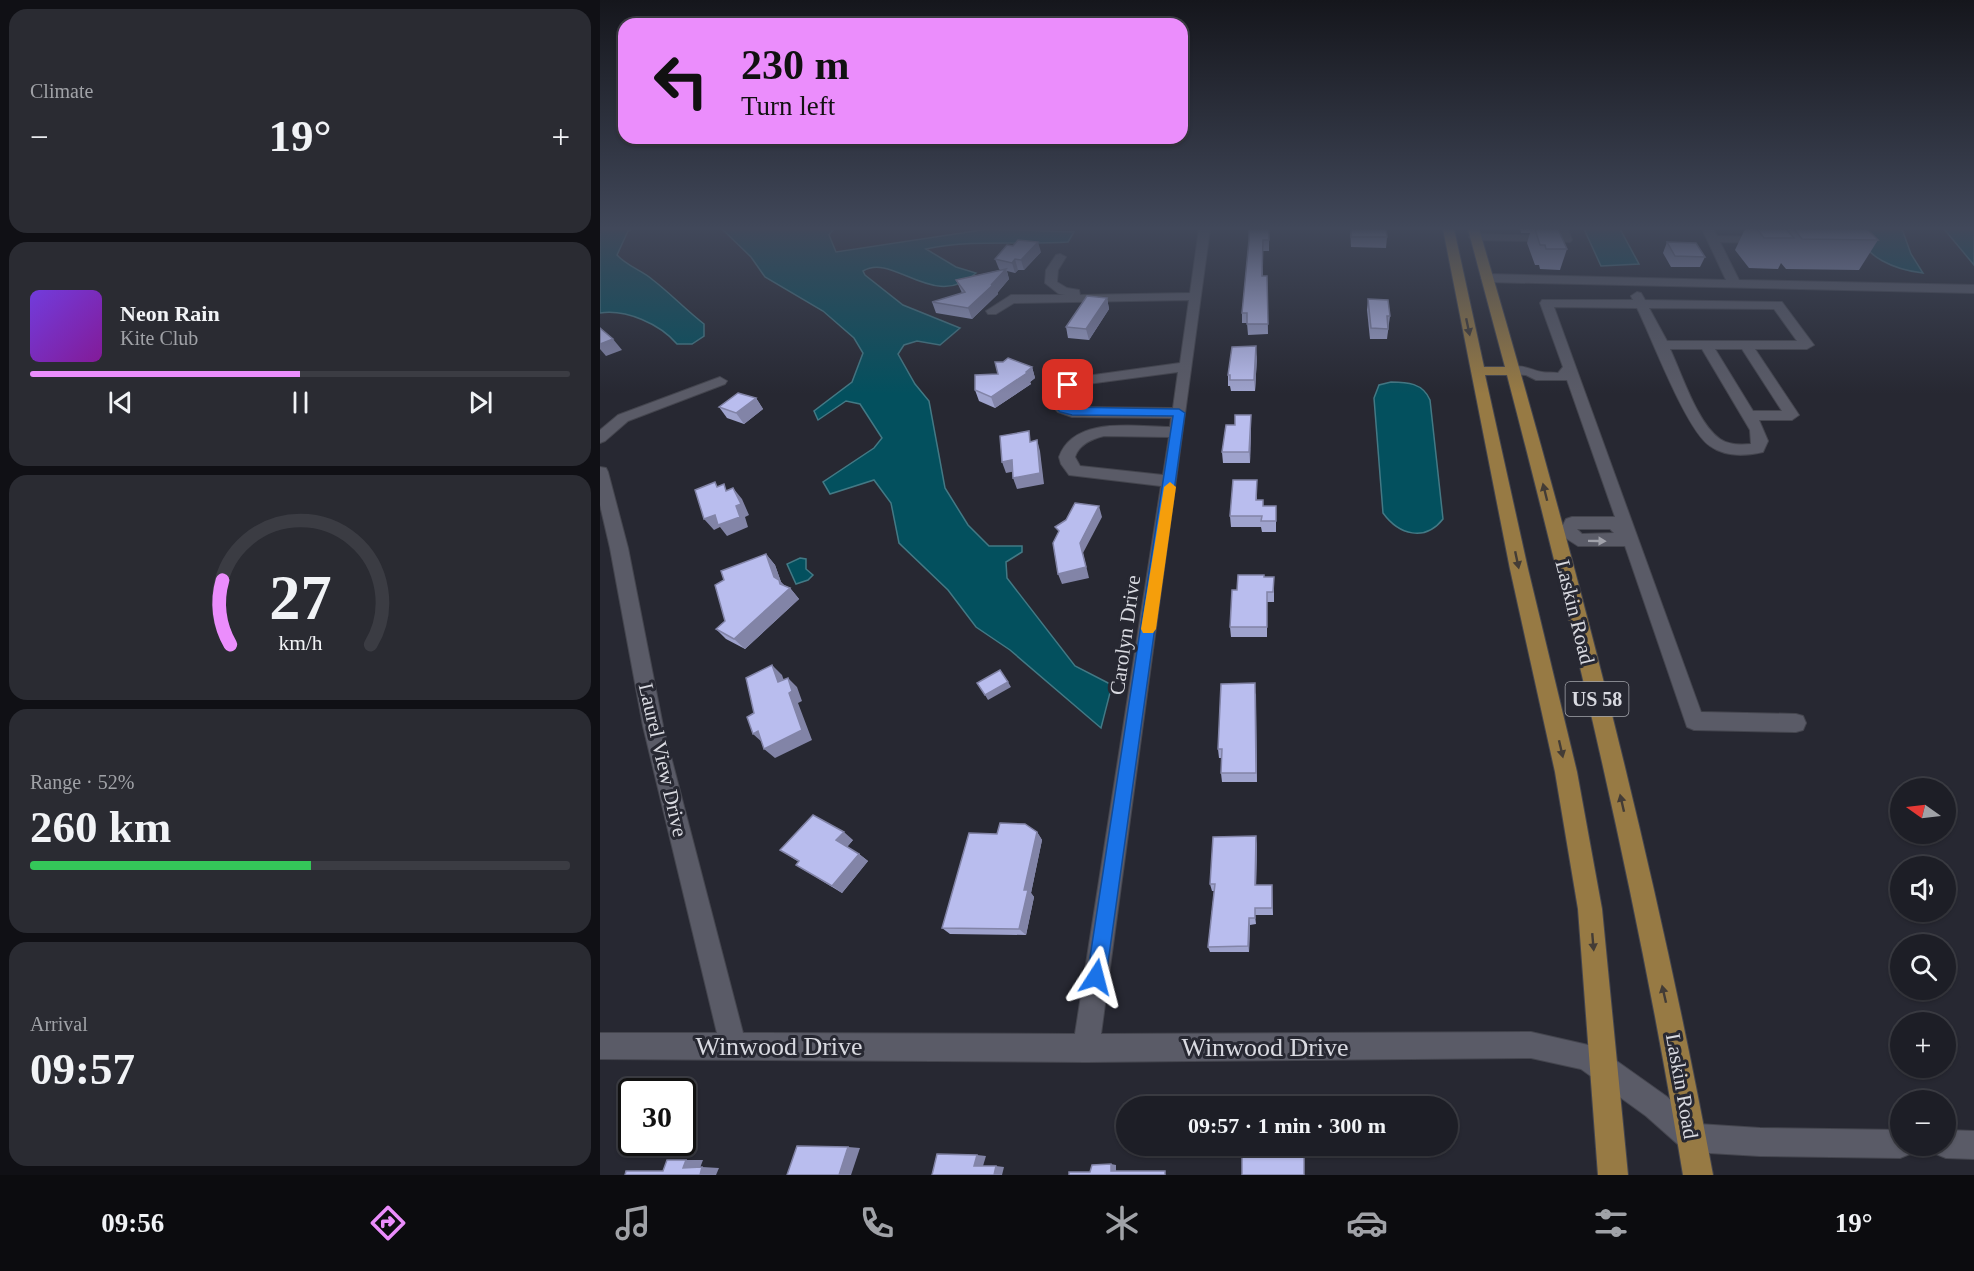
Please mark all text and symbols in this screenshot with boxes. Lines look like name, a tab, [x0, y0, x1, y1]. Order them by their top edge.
icon: left	[642, 42, 720, 120]
text: 230 m	[741, 42, 850, 88]
text: Climate	[30, 80, 93, 102]
text: Turn left	[741, 91, 835, 121]
text: 19°	[269, 111, 332, 161]
text: −	[30, 119, 49, 155]
text: +	[551, 119, 570, 155]
text: Neon Rain	[120, 301, 220, 326]
one-way arrow	[1464, 318, 1474, 337]
text: Kite Club	[120, 327, 198, 349]
pin	[1042, 359, 1093, 410]
icon: arrive	[1051, 368, 1084, 401]
icon: previous	[104, 386, 137, 419]
icon: pause	[284, 386, 317, 419]
icon: next	[464, 386, 497, 419]
one-way arrow	[1540, 482, 1549, 500]
one-way arrow	[1588, 536, 1607, 546]
one-way arrow	[1513, 550, 1522, 569]
street label: Laskin Road	[1550, 557, 1600, 667]
text: 27	[269, 563, 331, 632]
street label: Carolyn Drive	[1105, 574, 1145, 696]
text: km/h	[278, 631, 322, 655]
street label: Laurel View Drive	[634, 681, 692, 839]
road number: US 58	[1566, 682, 1628, 716]
one-way arrow	[1556, 740, 1566, 759]
text: Range · 52%	[30, 771, 134, 793]
north arrow	[1890, 778, 1956, 844]
map controls	[1890, 778, 1956, 1156]
one-way arrow	[1617, 794, 1626, 813]
text: 260 km	[30, 802, 171, 852]
button: sound	[1890, 856, 1956, 922]
one-way arrow	[1588, 932, 1598, 951]
button: search	[1890, 934, 1956, 1000]
position arrow	[1064, 945, 1128, 1009]
one-way arrow	[1659, 984, 1669, 1003]
button: +	[1890, 1012, 1956, 1078]
text: Arrival	[30, 1013, 88, 1035]
street label: Laskin Road	[1661, 1031, 1703, 1141]
street label: Winwood Drive	[695, 1032, 863, 1061]
street label: Winwood Drive	[1181, 1033, 1349, 1062]
text: 09:57	[30, 1044, 135, 1094]
speed limit sign: 30	[618, 1078, 696, 1156]
button: −	[1890, 1090, 1956, 1156]
text: 09:57 · 1 min · 300 m	[1188, 1113, 1386, 1138]
icon: directions	[367, 1202, 409, 1244]
icon: music	[612, 1202, 654, 1244]
icon: phone	[856, 1202, 898, 1244]
icon: climate	[1101, 1202, 1143, 1244]
icon: car	[1346, 1202, 1388, 1244]
icon: filters	[1590, 1202, 1632, 1244]
text: 09:56	[101, 1208, 164, 1238]
text: 19°	[1835, 1208, 1873, 1238]

